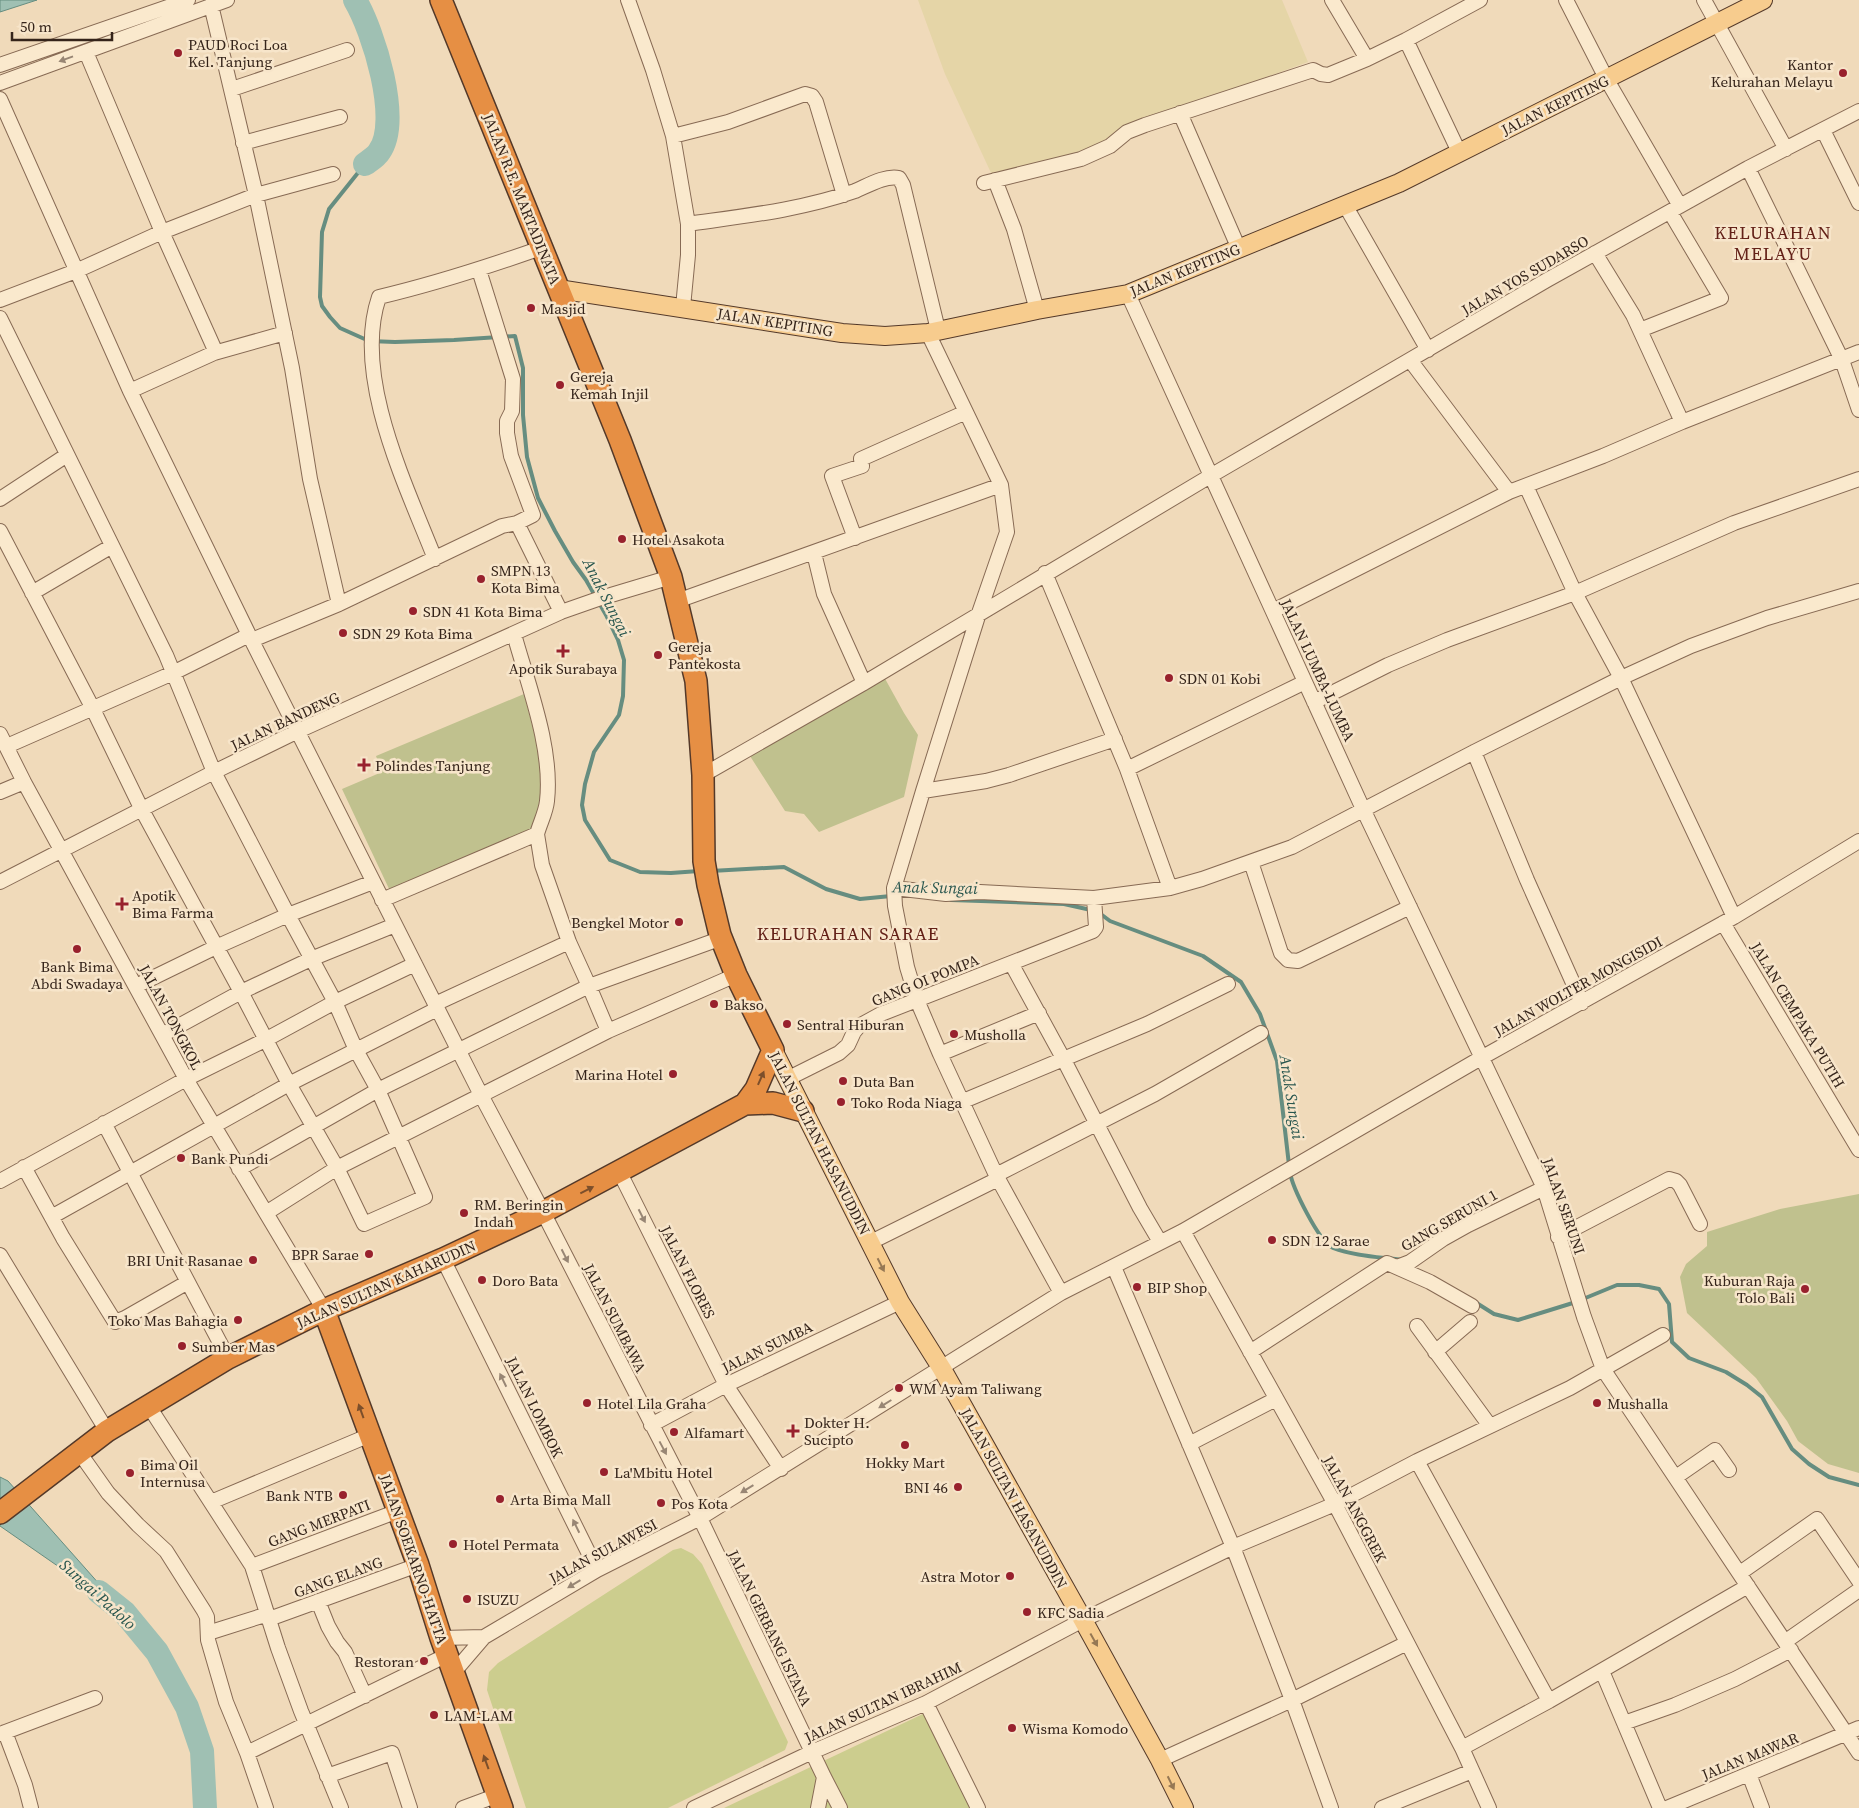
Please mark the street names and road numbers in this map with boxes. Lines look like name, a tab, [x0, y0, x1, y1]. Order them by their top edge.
street label: JALAN KEPITING	[1497, 70, 1612, 141]
street label: JALAN R.E. MARTADINATA	[478, 109, 566, 288]
street label: JALAN YOS SUDARSO	[1457, 230, 1592, 320]
street label: JALAN KEPITING	[1126, 238, 1243, 302]
street label: JALAN KEPITING	[715, 302, 834, 342]
street label: JALAN LUMBA-LUMBA	[1275, 594, 1360, 745]
street label: JALAN BANDENG	[226, 687, 343, 756]
street label: JALAN WOLTER MONGISIDI	[1489, 931, 1666, 1042]
street label: JALAN CEMPAKA PUTIH	[1745, 937, 1850, 1092]
street label: GANG OI POMPA	[868, 949, 982, 1011]
street label: JALAN TONGKOL	[134, 960, 208, 1073]
street label: JALAN SULTAN HASANUDDIN	[764, 1047, 876, 1238]
street label: JALAN SERUNI	[1537, 1154, 1590, 1257]
street label: GANG SERUNI 1	[1397, 1184, 1501, 1256]
street label: JALAN FLORES	[655, 1221, 721, 1322]
street label: JALAN SULTAN KAHARUDIN	[292, 1235, 479, 1334]
street label: JALAN SUMBAWA	[578, 1259, 652, 1376]
street label: JALAN SUMBA	[717, 1316, 816, 1378]
street label: JALAN LOMBOK	[501, 1352, 569, 1461]
street label: JALAN SULTAN HASANUDDIN	[955, 1403, 1072, 1592]
street label: JALAN ANGGREK	[1318, 1451, 1392, 1566]
street label: JALAN SOEKARNO-HATTA	[375, 1470, 453, 1647]
street label: GANG MERPATI	[265, 1494, 373, 1552]
street label: JALAN SULAWESI	[544, 1514, 661, 1589]
street label: JALAN GERBANG ISTANA	[723, 1545, 817, 1710]
street label: GANG ELANG	[291, 1551, 385, 1603]
street label: JALAN SULTAN IBRAHIM	[800, 1656, 965, 1748]
street label: JALAN MAWAR	[1698, 1727, 1802, 1785]

